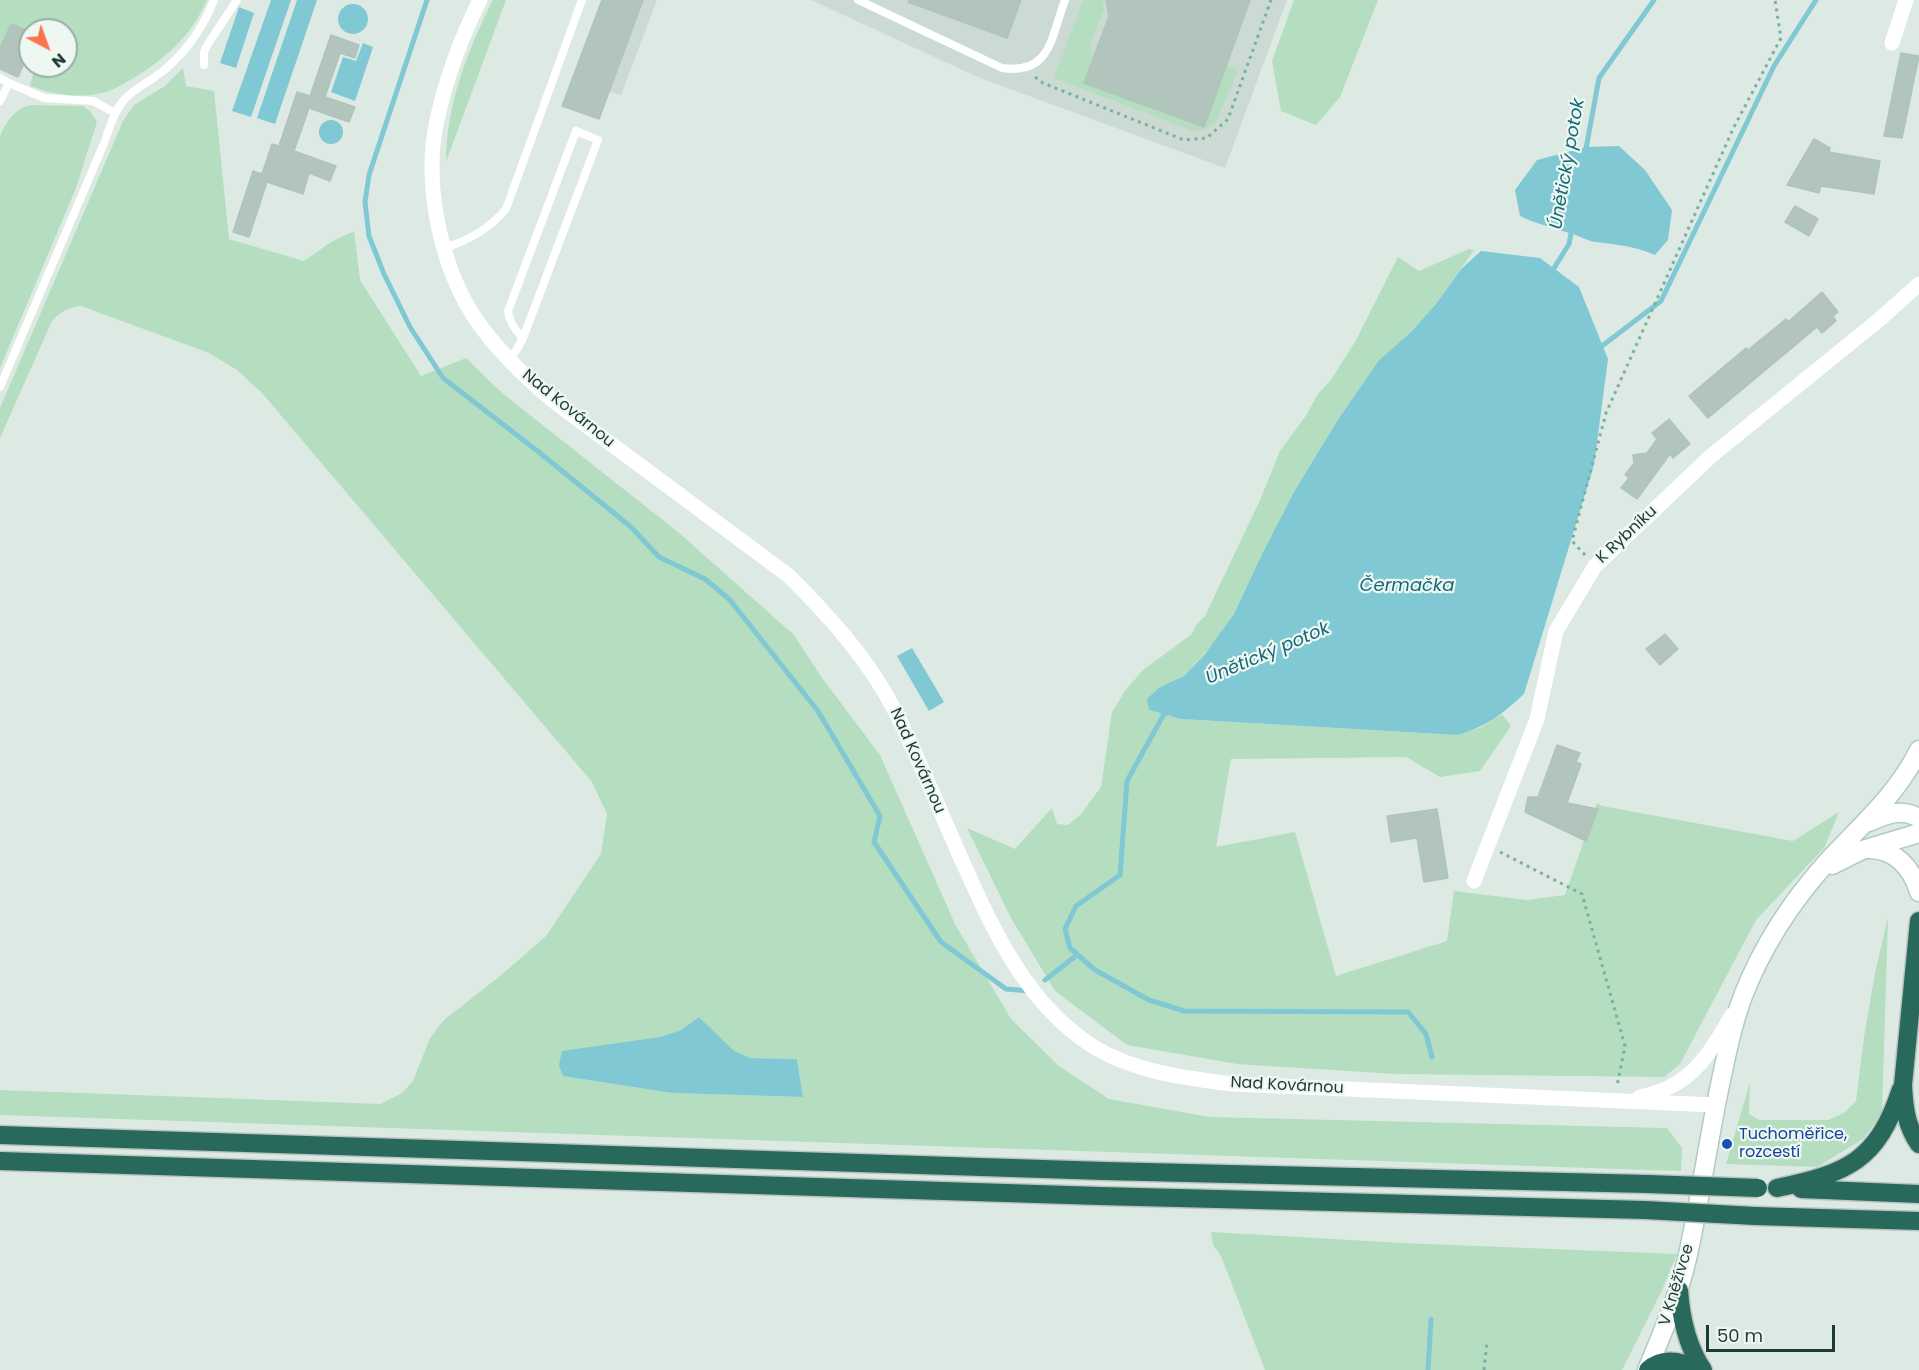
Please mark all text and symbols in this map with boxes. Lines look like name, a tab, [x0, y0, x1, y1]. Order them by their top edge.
north arrow	[18, 18, 78, 78]
text: N	[47, 48, 71, 73]
water label: Únětický potok	[1546, 97, 1590, 231]
street label: Nad Kovárnou	[518, 366, 618, 452]
street label: K Rybníku	[1593, 502, 1661, 568]
water label: Čermačka	[1360, 575, 1454, 597]
water label: Únětický potok	[1203, 618, 1333, 690]
street label: Nad Kovárnou	[885, 705, 949, 817]
street label: Nad Kovárnou	[1230, 1073, 1344, 1099]
place label: Tuchoměřice, rozcestí	[1739, 1125, 1847, 1163]
marker: Tuchoměřice, rozcestí	[1720, 1137, 1734, 1151]
street label: V Kněžívce	[1655, 1242, 1699, 1328]
scale bar	[1709, 1313, 1838, 1351]
text: 50 m	[1717, 1323, 1763, 1348]

